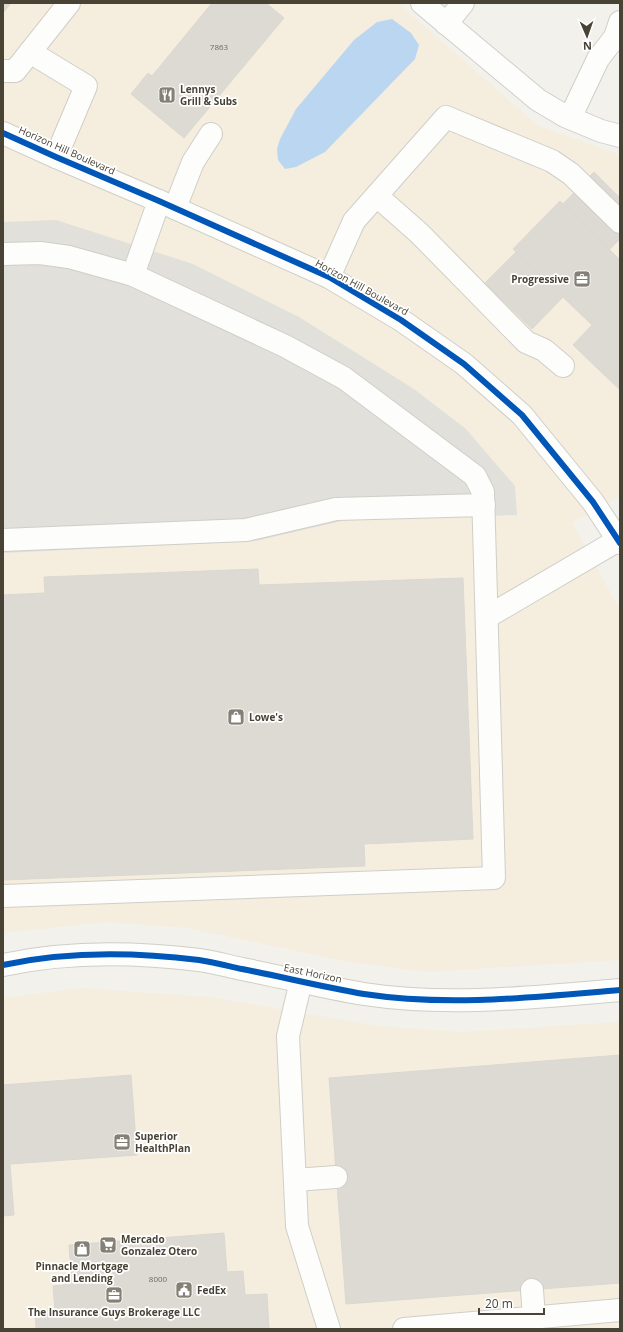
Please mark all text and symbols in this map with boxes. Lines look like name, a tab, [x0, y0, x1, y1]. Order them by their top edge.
north arrow	[567, 16, 607, 56]
text: N	[583, 39, 592, 54]
house number: 7863	[210, 41, 229, 52]
place label: Lennys Grill & Subs	[180, 82, 237, 108]
restaurant icon: Lennys Grill & Subs	[157, 85, 177, 105]
street label: Horizon Hill Boulevard	[16, 122, 118, 178]
street label: Horizon Hill Boulevard	[313, 256, 411, 318]
office icon: Progressive	[572, 269, 592, 289]
place label: Progressive	[511, 272, 569, 286]
shop icon: Lowe's	[226, 707, 246, 727]
place label: Lowe's	[249, 710, 283, 724]
street label: East Horizon	[283, 960, 343, 986]
place label: Superior HealthPlan	[135, 1129, 191, 1155]
office icon: Superior HealthPlan	[112, 1132, 132, 1152]
place label: Mercado Gonzalez Otero	[121, 1232, 197, 1258]
supermarket icon: Mercado Gonzalez Otero	[98, 1235, 118, 1255]
shop icon: Pinnacle Mortgage and Lending	[72, 1239, 92, 1259]
place label: Pinnacle Mortgage and Lending	[36, 1259, 129, 1285]
house number: 8000	[149, 1273, 168, 1284]
public building icon: FedEx	[174, 1280, 194, 1300]
place label: FedEx	[197, 1283, 226, 1297]
office icon: The Insurance Guys Brokerage LLC	[104, 1285, 124, 1305]
scale bar	[479, 1290, 544, 1316]
text: 20 m	[485, 1295, 513, 1312]
place label: The Insurance Guys Brokerage LLC	[28, 1305, 201, 1319]

